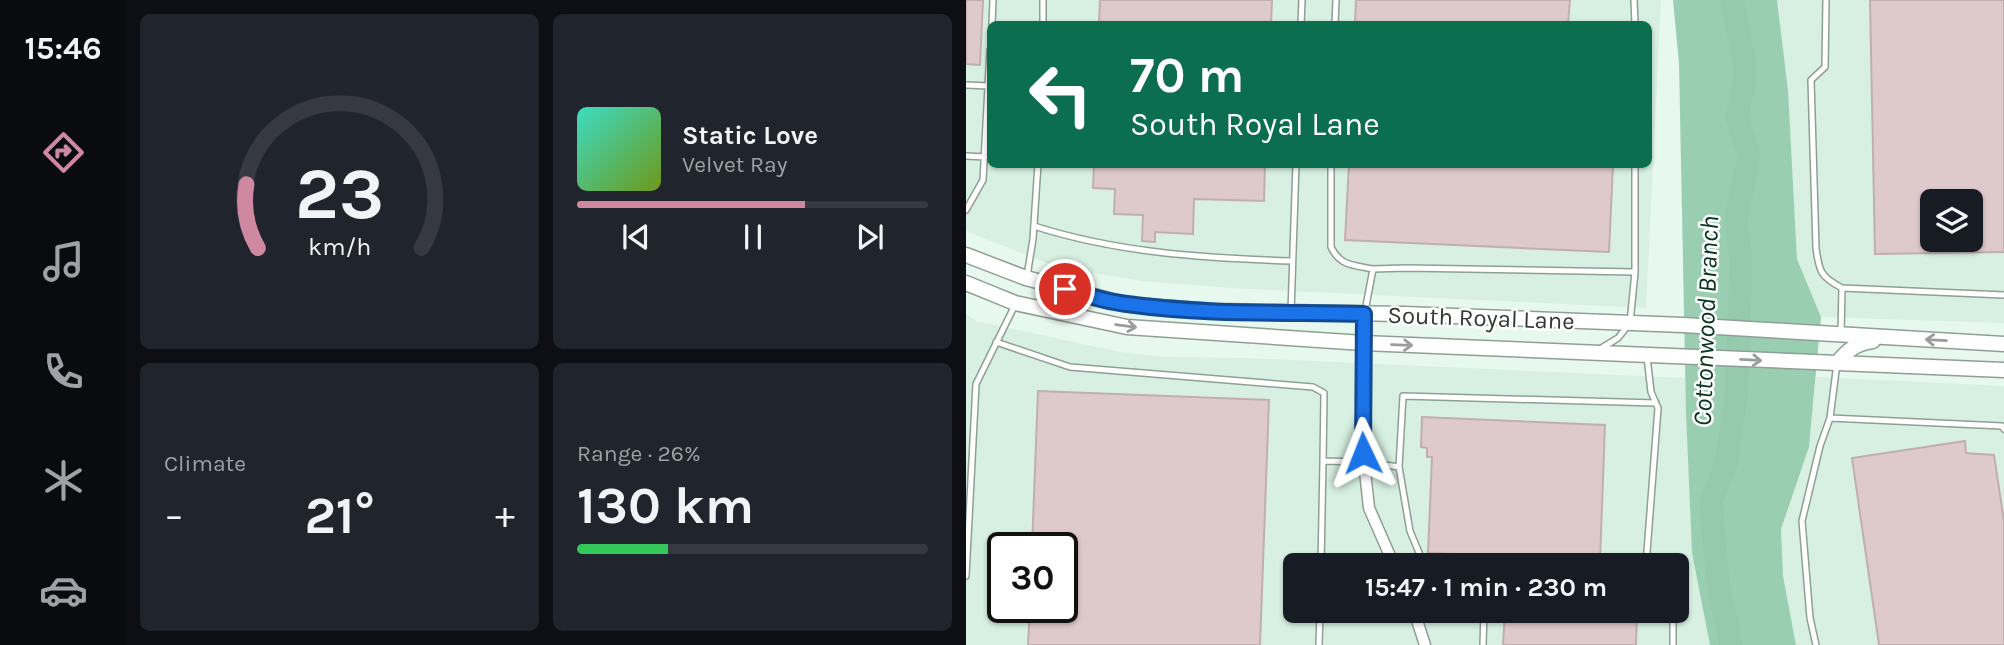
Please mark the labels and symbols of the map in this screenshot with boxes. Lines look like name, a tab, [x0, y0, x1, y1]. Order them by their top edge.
water label: Cottonwood Branch	[1687, 215, 1725, 427]
pin	[1035, 259, 1095, 319]
street label: South Royal Lane	[1387, 301, 1575, 335]
one-way arrow	[1114, 320, 1137, 333]
one-way arrow	[1925, 334, 1948, 347]
one-way arrow	[1390, 338, 1413, 351]
one-way arrow	[1739, 353, 1762, 366]
position arrow	[1326, 416, 1400, 490]
speed limit sign: 30	[987, 532, 1078, 623]

